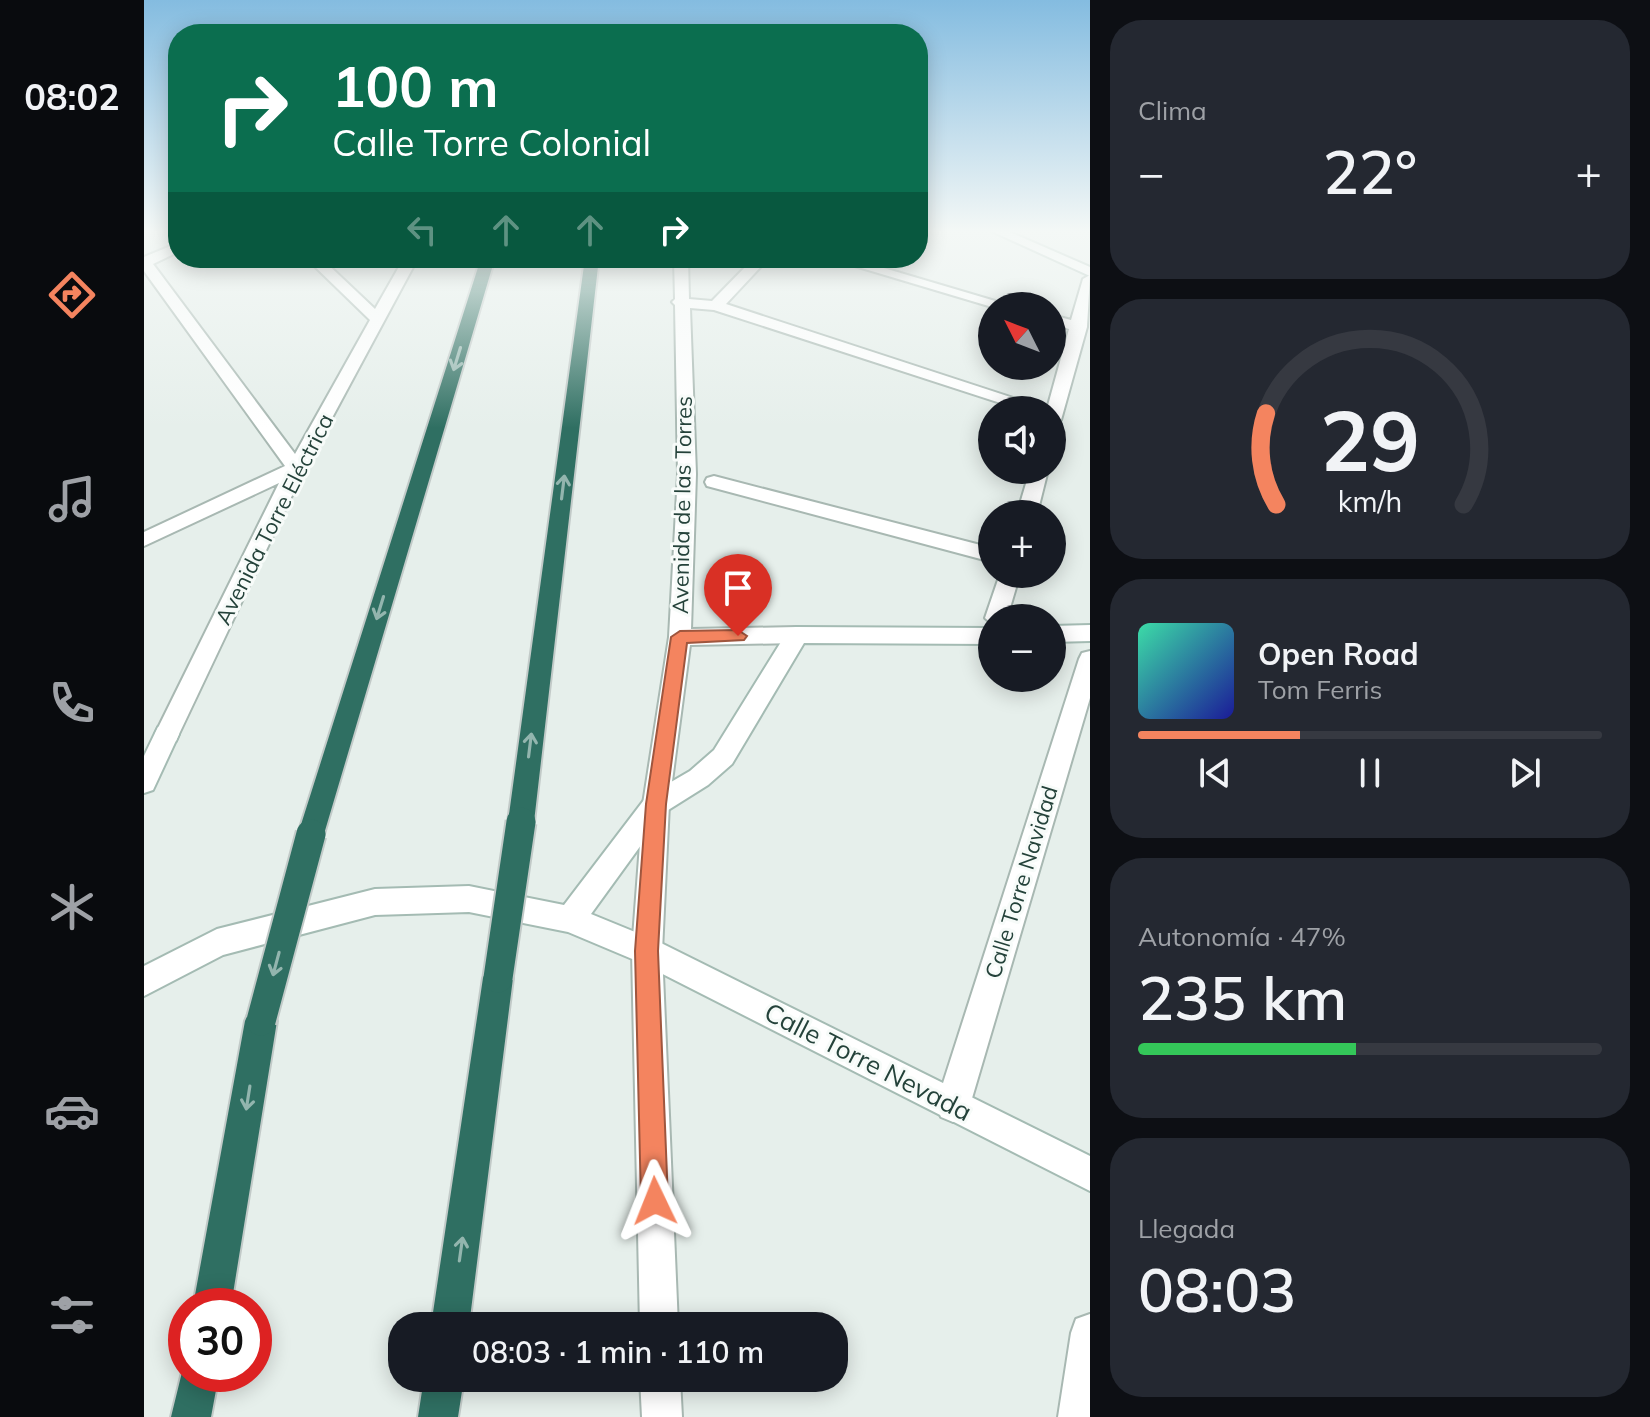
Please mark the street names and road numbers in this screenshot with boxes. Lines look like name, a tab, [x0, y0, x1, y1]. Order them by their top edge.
street label: Avenida de las Torres	[666, 396, 698, 614]
street label: Avenida Torre Eléctrica	[209, 409, 339, 629]
street label: Calle Torre Navidad	[978, 782, 1064, 982]
street label: Calle Torre Nevada	[759, 995, 977, 1128]

